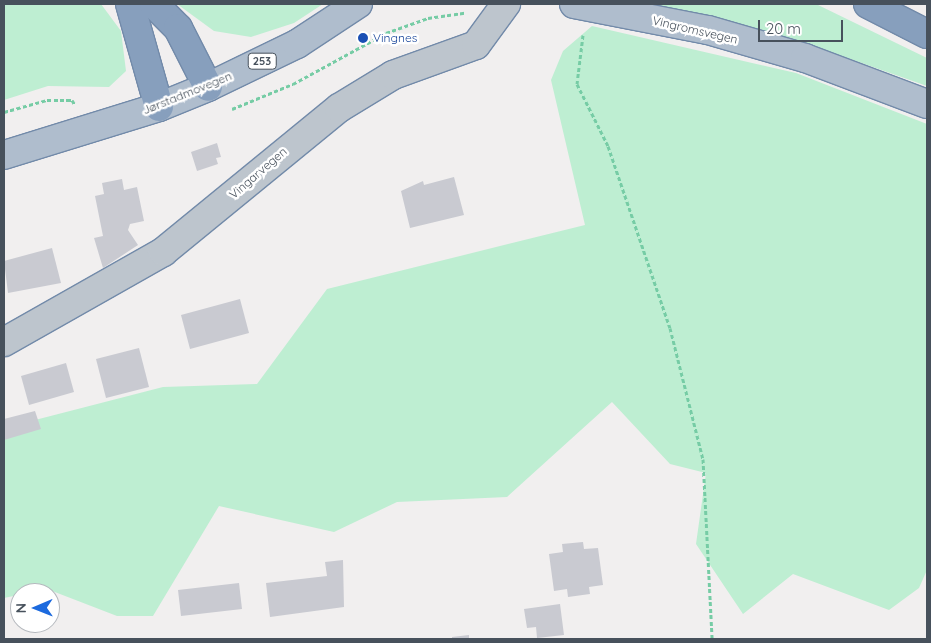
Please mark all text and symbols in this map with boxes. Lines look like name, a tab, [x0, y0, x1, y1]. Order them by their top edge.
scale bar	[761, 10, 846, 42]
street label: Vingromsvegen	[651, 13, 739, 47]
text: 20 m	[766, 19, 801, 38]
place label: Vingnes	[373, 31, 417, 45]
marker: Vingnes	[357, 32, 369, 44]
road number: 253	[247, 52, 277, 70]
street label: Jørstadmovegen	[140, 69, 234, 117]
street label: Vingarvegen	[226, 144, 290, 202]
north arrow	[10, 583, 60, 633]
text: N	[12, 603, 30, 614]

